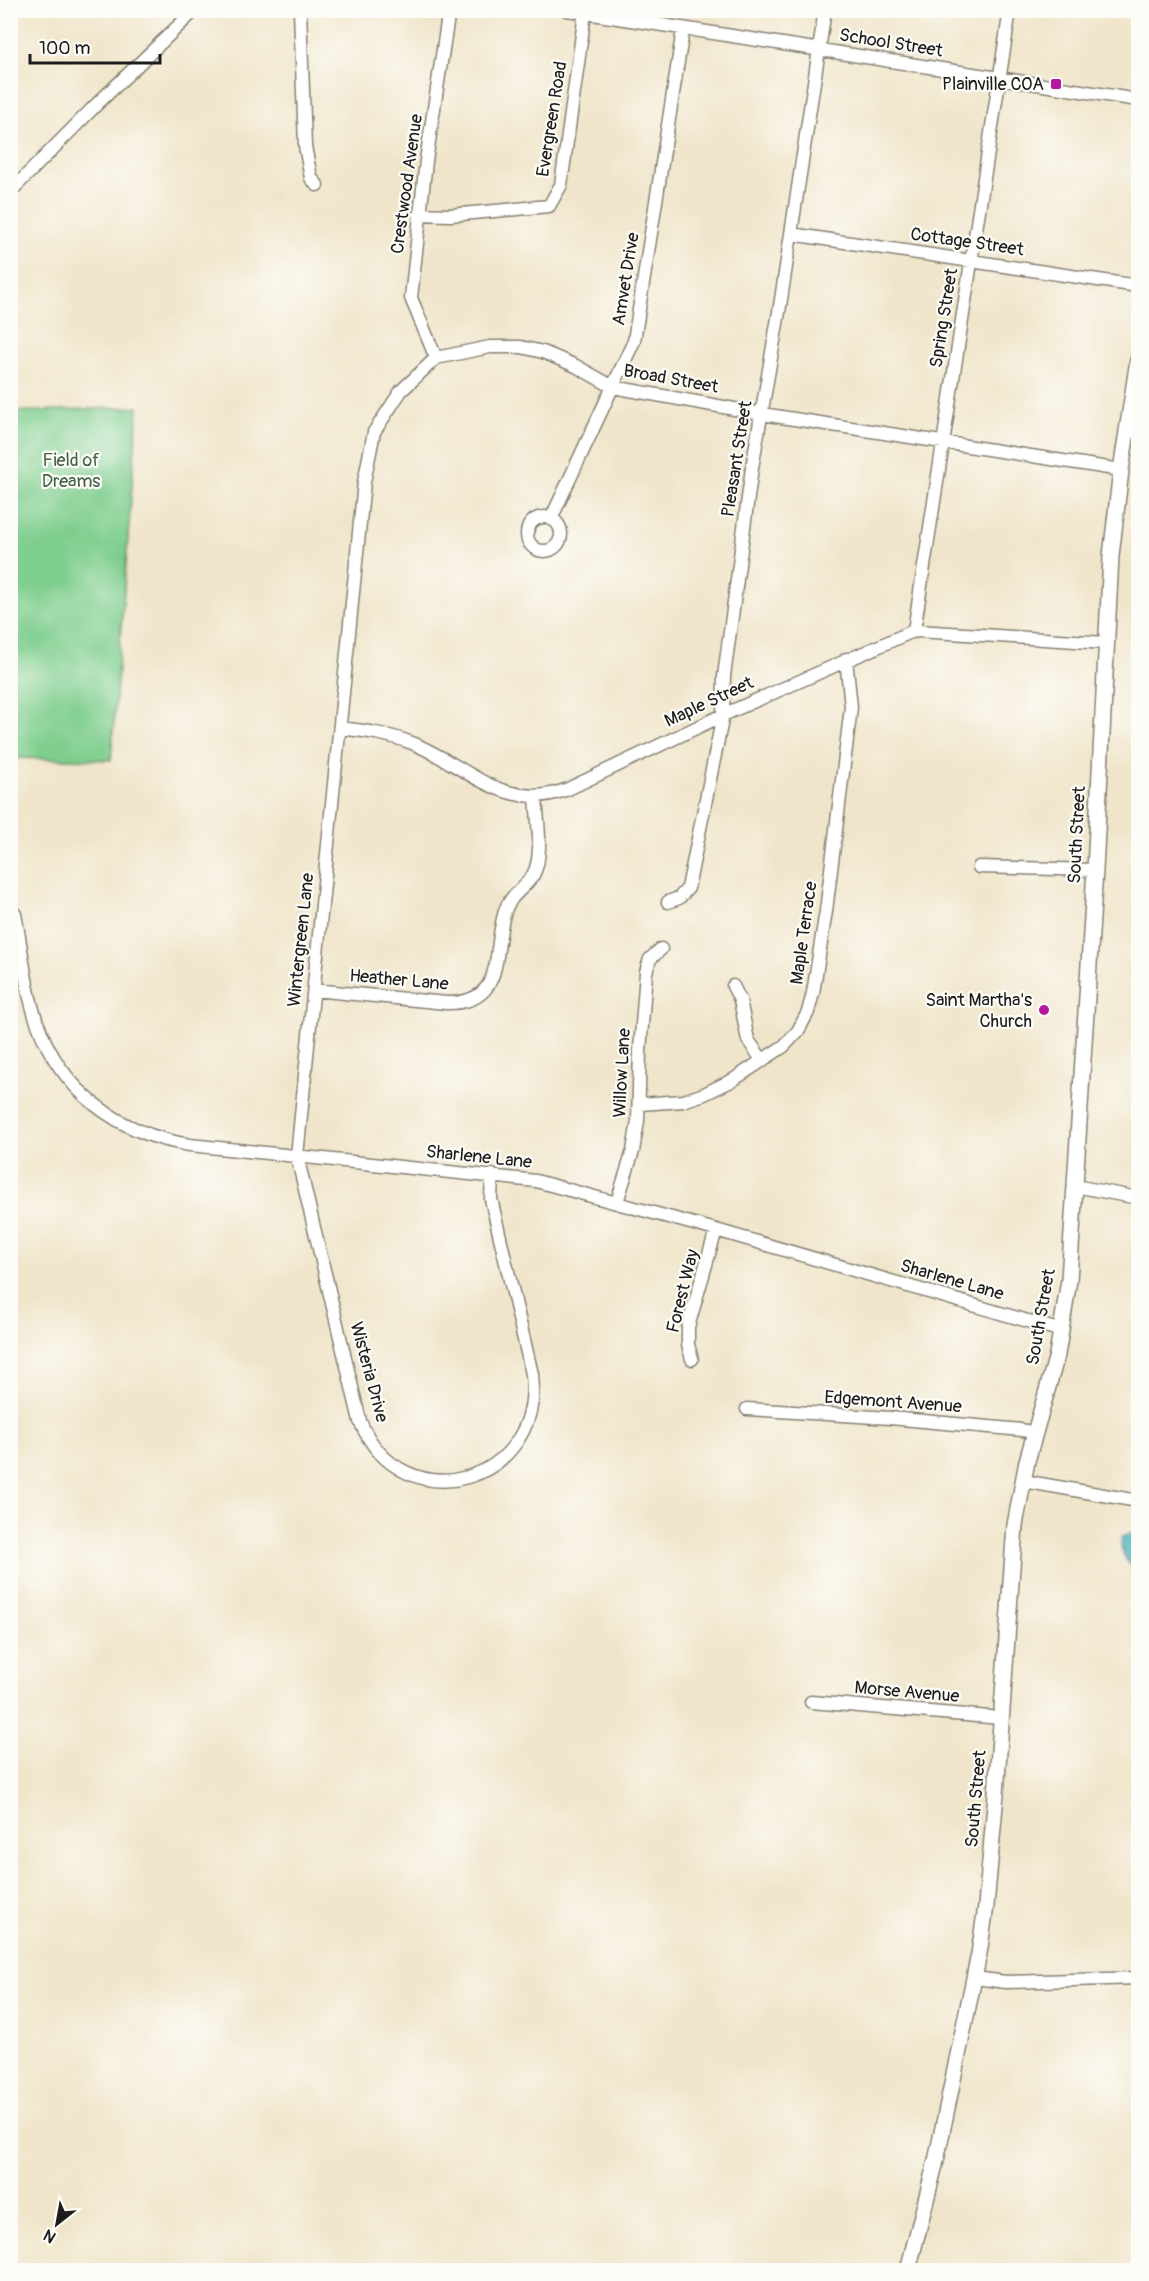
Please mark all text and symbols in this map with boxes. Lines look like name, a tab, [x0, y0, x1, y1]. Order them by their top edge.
street label: School Street	[838, 23, 945, 63]
scale bar	[30, 27, 160, 65]
text: 100 m	[39, 37, 91, 60]
street label: Evergreen Road	[532, 60, 572, 178]
place label: Plainville COA	[942, 73, 1044, 96]
marker: Plainville COA	[1049, 77, 1063, 91]
street label: Crestwood Avenue	[386, 113, 428, 255]
street label: Cottage Street	[909, 223, 1026, 261]
street label: Amvet Drive	[607, 231, 645, 327]
street label: Spring Street	[925, 266, 963, 369]
street label: Broad Street	[622, 359, 721, 399]
street label: Pleasant Street	[716, 399, 758, 519]
park label: Field of Dreams	[42, 449, 100, 493]
street label: Maple Street	[661, 671, 758, 733]
street label: South Street	[1063, 785, 1091, 884]
street label: Wintergreen Lane	[283, 872, 319, 1008]
street label: Maple Terrace	[785, 880, 823, 986]
street label: Heather Lane	[349, 964, 450, 996]
place label: Saint Martha's Church	[926, 989, 1032, 1033]
marker: Saint Martha's Church	[1037, 1003, 1051, 1017]
street label: Willow Lane	[608, 1027, 636, 1118]
street label: Sharlene Lane	[425, 1140, 533, 1174]
street label: Forest Way	[662, 1247, 705, 1335]
street label: Sharlene Lane	[898, 1254, 1006, 1306]
street label: South Street	[1021, 1266, 1061, 1367]
street label: Wisteria Drive	[345, 1319, 393, 1425]
street label: Edgemont Avenue	[823, 1386, 963, 1418]
street label: Morse Avenue	[854, 1676, 961, 1708]
street label: South Street	[960, 1749, 992, 1849]
north arrow	[27, 2194, 87, 2254]
text: N	[40, 2225, 60, 2247]

